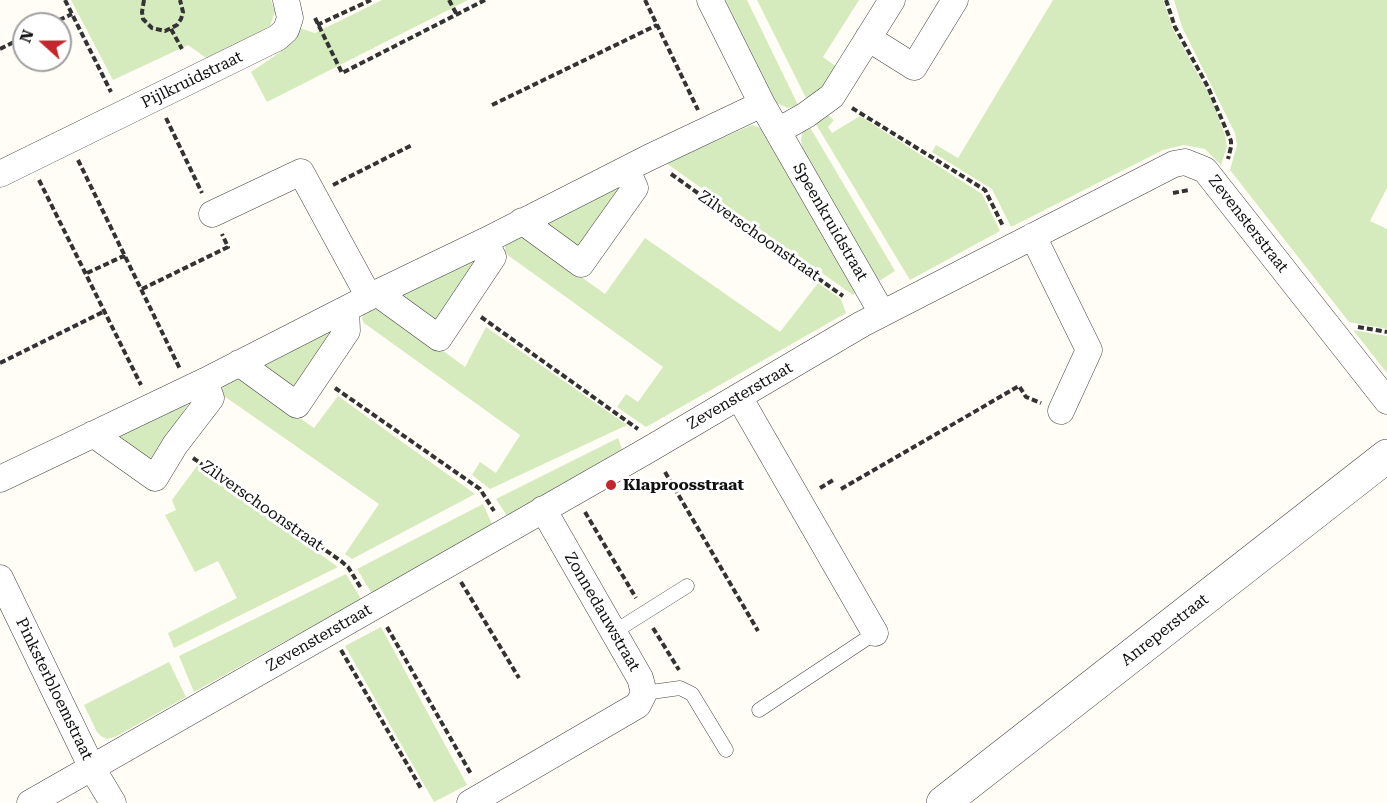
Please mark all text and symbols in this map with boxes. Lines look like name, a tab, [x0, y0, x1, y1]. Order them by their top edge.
north arrow	[12, 12, 72, 72]
text: N	[16, 27, 38, 45]
street label: Pijlkruidstraat	[138, 47, 246, 113]
street label: Speenkruidstraat	[788, 160, 872, 284]
street label: Zevensterstraat	[1204, 171, 1292, 277]
street label: Zilverschoonstraat	[694, 187, 824, 285]
street label: Zevensterstraat	[684, 358, 796, 434]
street label: Zilverschoonstraat	[197, 457, 327, 555]
place label: Klaproosstraat	[623, 475, 744, 495]
marker: Klaproosstraat	[604, 478, 618, 492]
street label: Zonnedauwstraat	[560, 549, 644, 675]
street label: Anreperstraat	[1118, 590, 1212, 670]
street label: Zevensterstraat	[263, 600, 375, 676]
street label: Pinksterbloemstraat	[11, 615, 97, 763]

